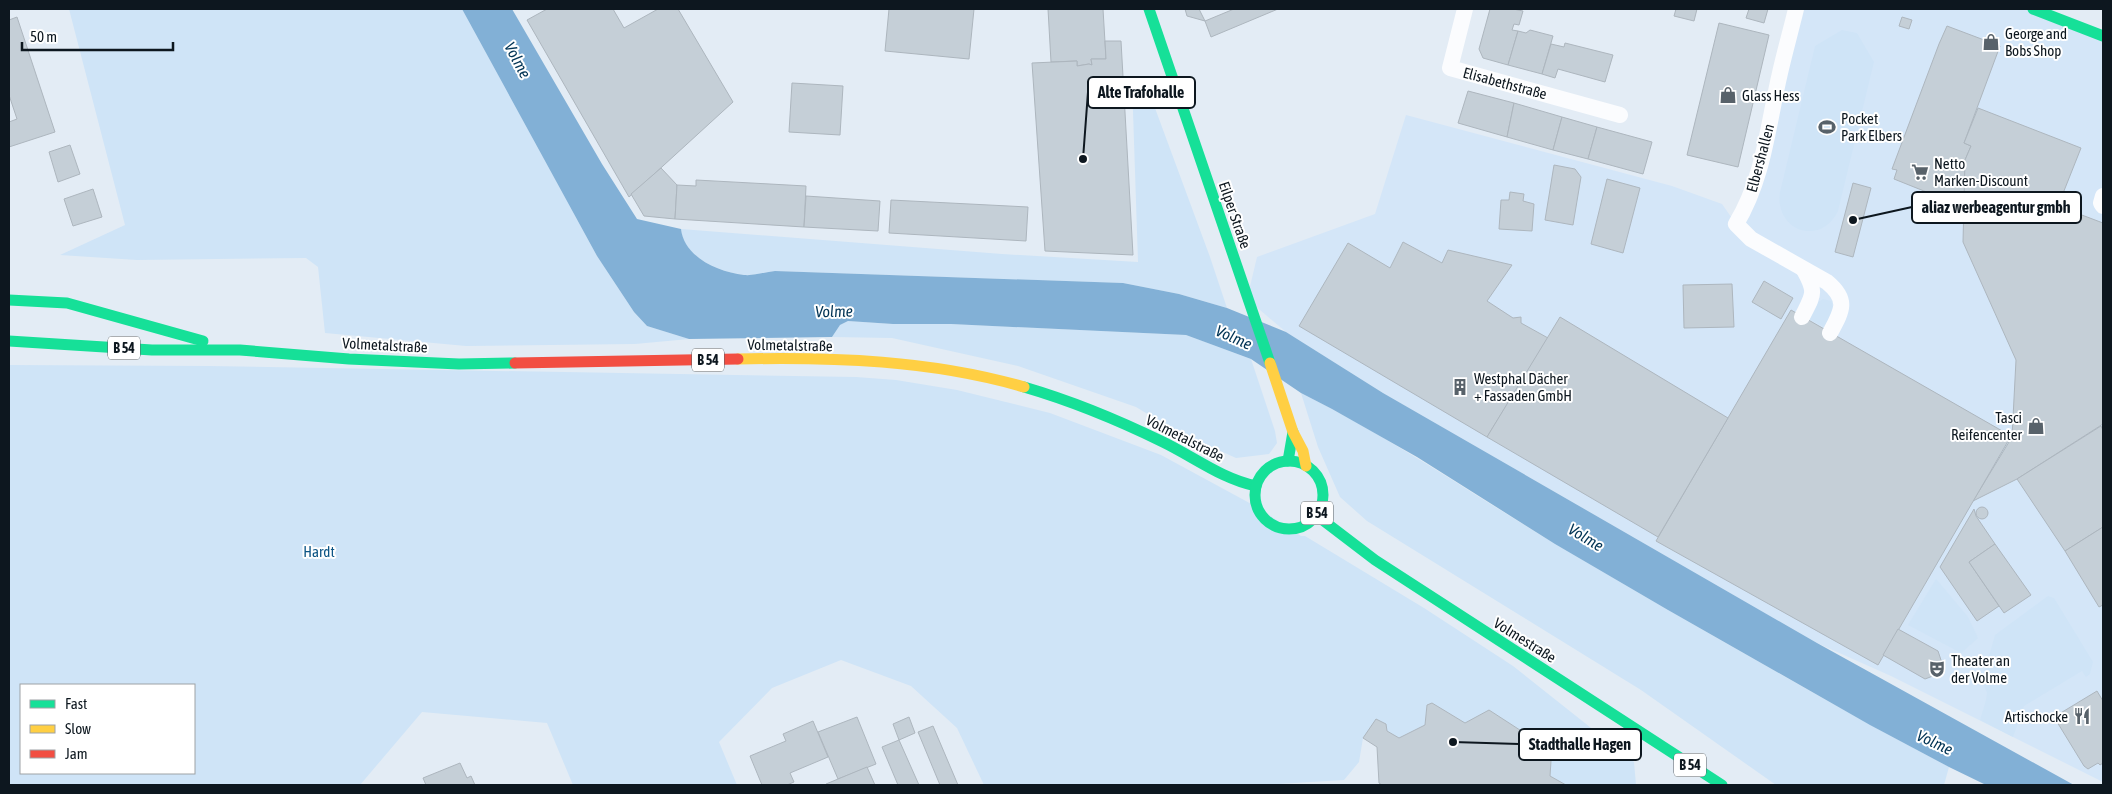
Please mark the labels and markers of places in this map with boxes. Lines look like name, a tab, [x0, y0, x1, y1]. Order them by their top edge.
place label: George and Bobs Shop	[2005, 25, 2067, 59]
shop icon: George and Bobs Shop	[1981, 32, 2001, 52]
callout: Alte Trafohalle	[1088, 77, 1195, 108]
shop icon: Glass Hess	[1718, 85, 1738, 105]
place label: Glass Hess	[1742, 87, 1800, 104]
place label: Pocket Park Elbers	[1841, 110, 1902, 144]
sports icon: Pocket Park Elbers	[1817, 117, 1837, 137]
place label: Netto Marken-Discount	[1934, 155, 2028, 189]
supermarket icon: Netto Marken-Discount	[1910, 162, 1930, 182]
callout: aliaz werbeagentur gmbh	[1912, 192, 2081, 223]
place label: Westphal Dächer + Fassaden GmbH	[1474, 370, 1572, 404]
building icon: Westphal Dächer + Fassaden GmbH	[1450, 377, 1470, 397]
place label: Tasci Reifencenter	[1951, 409, 2023, 443]
shop icon: Tasci Reifencenter	[2026, 416, 2046, 436]
place label: Theater an der Volme	[1951, 652, 2010, 686]
theatre icon: Theater an der Volme	[1927, 659, 1947, 679]
restaurant icon: Artischocke	[2072, 706, 2092, 726]
place label: Artischocke	[2005, 708, 2068, 725]
callout: Stadthalle Hagen	[1519, 729, 1641, 760]

